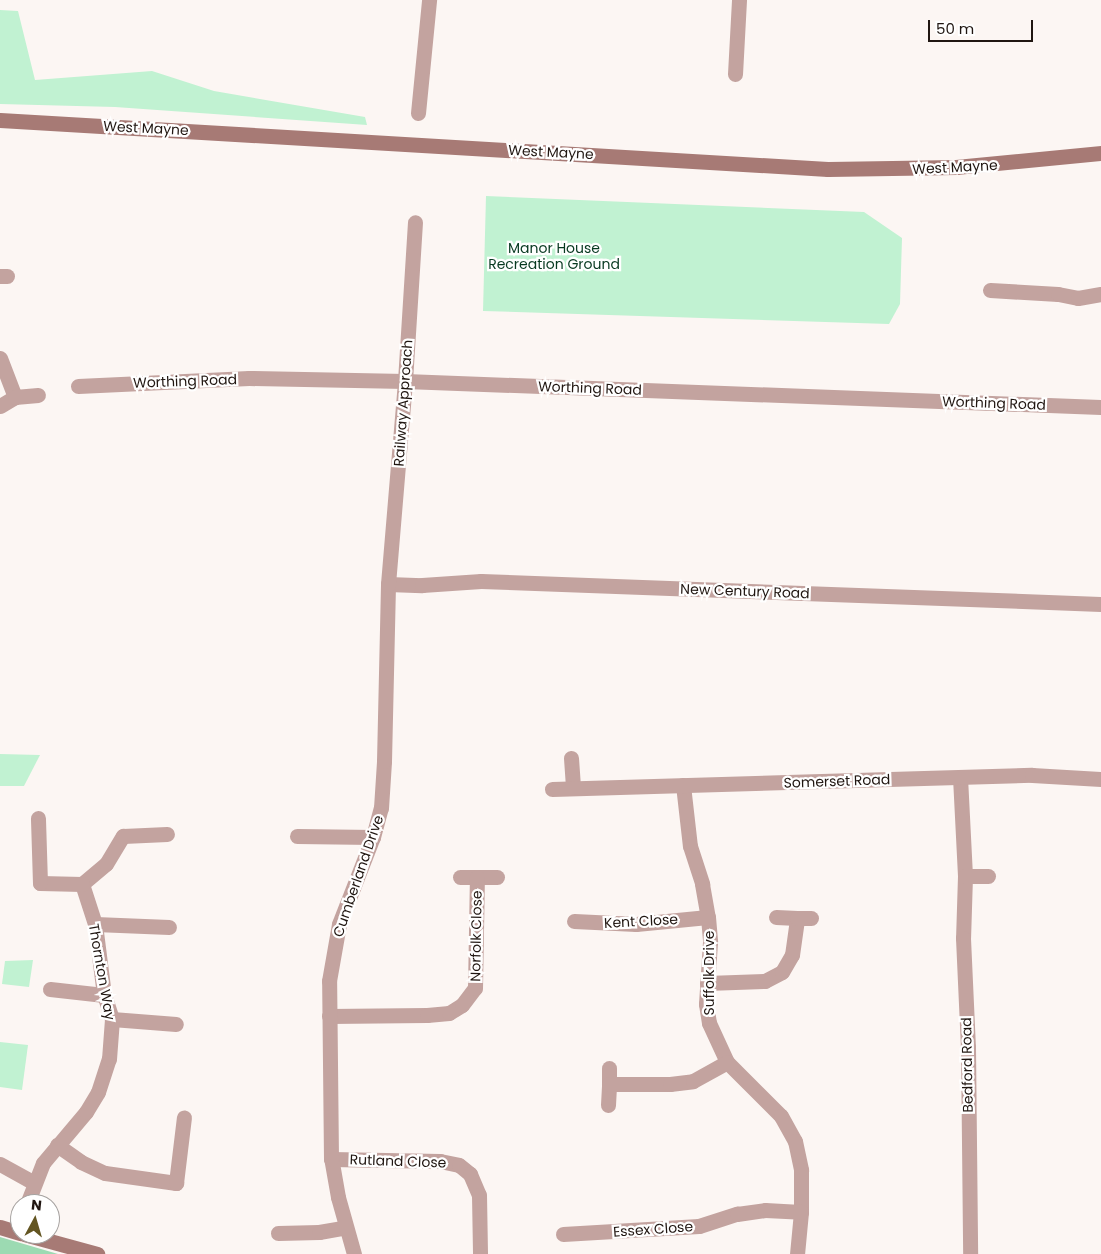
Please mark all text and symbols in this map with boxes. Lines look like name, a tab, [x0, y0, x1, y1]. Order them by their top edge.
scale bar	[931, 10, 1036, 42]
text: 50 m	[936, 18, 974, 39]
street label: West Mayne	[103, 117, 189, 139]
street label: West Mayne	[508, 141, 594, 163]
street label: West Mayne	[912, 156, 998, 178]
park label: Manor House Recreation Ground	[488, 240, 620, 272]
street label: Railway Approach	[390, 339, 416, 467]
street label: Worthing Road	[133, 371, 237, 391]
street label: Worthing Road	[538, 378, 642, 398]
street label: Worthing Road	[942, 393, 1046, 413]
street label: New Century Road	[680, 580, 810, 602]
street label: Somerset Road	[783, 771, 891, 791]
street label: Cumberland Drive	[329, 813, 387, 939]
street label: Norfolk Close	[467, 890, 485, 982]
street label: Kent Close	[604, 911, 678, 931]
street label: Thornton Way	[85, 923, 119, 1021]
street label: Suffolk Drive	[701, 931, 717, 1015]
street label: Bedford Road	[958, 1017, 976, 1113]
street label: Rutland Close	[349, 1151, 447, 1171]
north arrow	[10, 1194, 60, 1244]
text: N	[30, 1195, 43, 1216]
street label: Essex Close	[612, 1218, 694, 1240]

